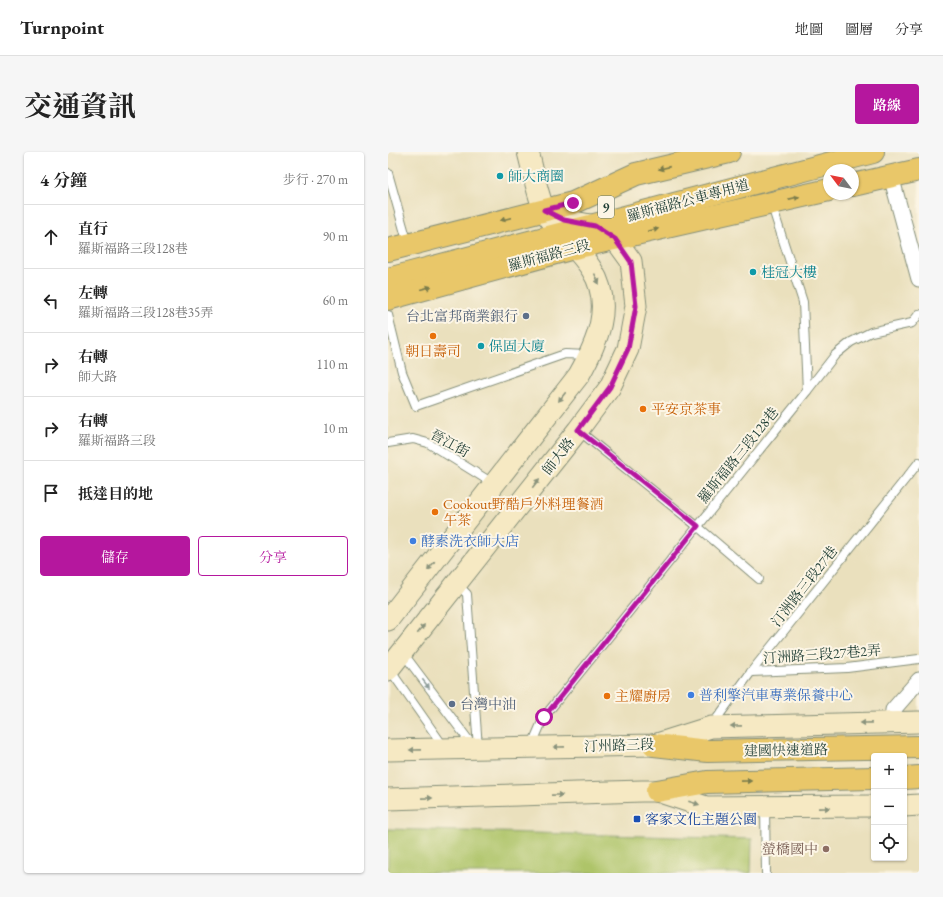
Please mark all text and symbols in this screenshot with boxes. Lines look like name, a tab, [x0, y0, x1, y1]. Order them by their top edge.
text: Turnpoint	[20, 15, 104, 40]
text: 地圖	[795, 20, 823, 38]
text: 圖層	[845, 20, 873, 38]
text: 分享	[895, 20, 923, 38]
button: 路線	[855, 84, 919, 124]
text: 交通資訊	[24, 88, 136, 124]
north arrow	[823, 164, 859, 200]
one-way arrow	[658, 166, 670, 172]
place label: 師大商圈	[508, 167, 564, 185]
text: 4 分鐘	[40, 169, 87, 191]
text: 步行 · 270 m	[283, 171, 348, 188]
marker: 師大商圈	[495, 171, 505, 181]
street label: 羅斯福路公車專用道	[625, 175, 751, 225]
route end	[564, 194, 582, 212]
one-way arrow	[787, 195, 800, 201]
road number: 9	[598, 196, 614, 218]
one-way arrow	[500, 216, 512, 222]
text: 直行	[78, 219, 108, 238]
icon: ahead	[40, 226, 62, 248]
one-way arrow	[647, 227, 659, 233]
text: 90 m	[323, 228, 348, 245]
street label: 羅斯福路三段	[506, 235, 592, 275]
text: 羅斯福路三段128巷	[78, 240, 188, 257]
place label: 桂冠大樓	[761, 263, 817, 281]
marker: 桂冠大樓	[748, 267, 758, 277]
one-way arrow	[594, 274, 600, 286]
text: 左轉	[78, 283, 108, 302]
one-way arrow	[419, 285, 432, 291]
icon: left	[40, 290, 62, 312]
text: 60 m	[323, 292, 348, 309]
text: 羅斯福路三段128巷35弄	[78, 304, 213, 321]
place label: 台北富邦商業銀行	[406, 307, 518, 325]
marker: 台北富邦商業銀行	[521, 311, 531, 321]
marker: 朝日壽司	[428, 331, 438, 341]
place label: 保固大廈	[489, 337, 545, 355]
marker: 保固大廈	[476, 341, 486, 351]
place label: 朝日壽司	[405, 342, 461, 360]
text: 右轉	[78, 347, 108, 366]
icon: right	[40, 354, 62, 376]
text: 110 m	[317, 356, 348, 373]
text: 師大路	[78, 368, 117, 385]
one-way arrow	[558, 392, 566, 403]
place label: 平安京茶事	[651, 400, 721, 418]
street label: 羅斯福路三段128巷	[694, 403, 782, 507]
marker: 平安京茶事	[638, 404, 648, 414]
text: 右轉	[78, 411, 108, 430]
icon: right	[40, 418, 62, 440]
text: 10 m	[323, 420, 348, 437]
street label: 晉江街	[427, 425, 473, 461]
text: 羅斯福路三段	[78, 432, 156, 449]
street label: 師大路	[538, 434, 578, 478]
one-way arrow	[532, 478, 541, 489]
icon: arrive	[40, 482, 62, 504]
text: 抵達目的地	[78, 484, 153, 503]
place label: Cookout野酷戶外料理餐酒 午茶	[443, 495, 604, 529]
marker: Cookout野酷戶外料理餐酒 午茶	[430, 507, 440, 517]
place label: 酵素洗衣師大店	[421, 532, 519, 550]
button: 儲存	[40, 536, 190, 576]
button: 分享	[198, 536, 348, 576]
marker: 酵素洗衣師大店	[408, 536, 418, 546]
street label: 汀洲路三段27巷	[767, 542, 841, 630]
one-way arrow	[426, 561, 435, 572]
one-way arrow	[417, 624, 426, 635]
street label: 汀洲路三段27巷2弄	[762, 641, 882, 667]
one-way arrow	[422, 678, 430, 689]
place label: 普利擎汽車專業保養中心	[699, 686, 853, 704]
place label: 主耀廚房	[615, 687, 671, 705]
marker: 普利擎汽車專業保養中心	[686, 690, 696, 700]
marker: 主耀廚房	[602, 691, 612, 701]
place label: 台灣中油	[460, 695, 516, 713]
marker: 台灣中油	[447, 699, 457, 709]
route start	[535, 708, 553, 726]
one-way arrow	[859, 720, 872, 726]
one-way arrow	[730, 723, 742, 730]
street label: 汀州路三段	[584, 735, 654, 755]
street label: 建國快速道路	[744, 740, 828, 760]
one-way arrow	[552, 744, 565, 750]
one-way arrow	[408, 747, 421, 753]
map controls	[871, 753, 907, 861]
button: +	[871, 753, 907, 789]
one-way arrow	[740, 778, 753, 784]
button: −	[871, 789, 907, 825]
one-way arrow	[551, 792, 564, 798]
one-way arrow	[421, 795, 434, 801]
one-way arrow	[689, 800, 701, 806]
one-way arrow	[818, 804, 830, 811]
place label: 客家文化主題公園	[645, 810, 757, 828]
marker: 客家文化主題公園	[632, 814, 642, 824]
button: locate	[871, 825, 907, 861]
place label: 螢橋國中	[762, 840, 818, 858]
marker: 螢橋國中	[821, 844, 831, 854]

